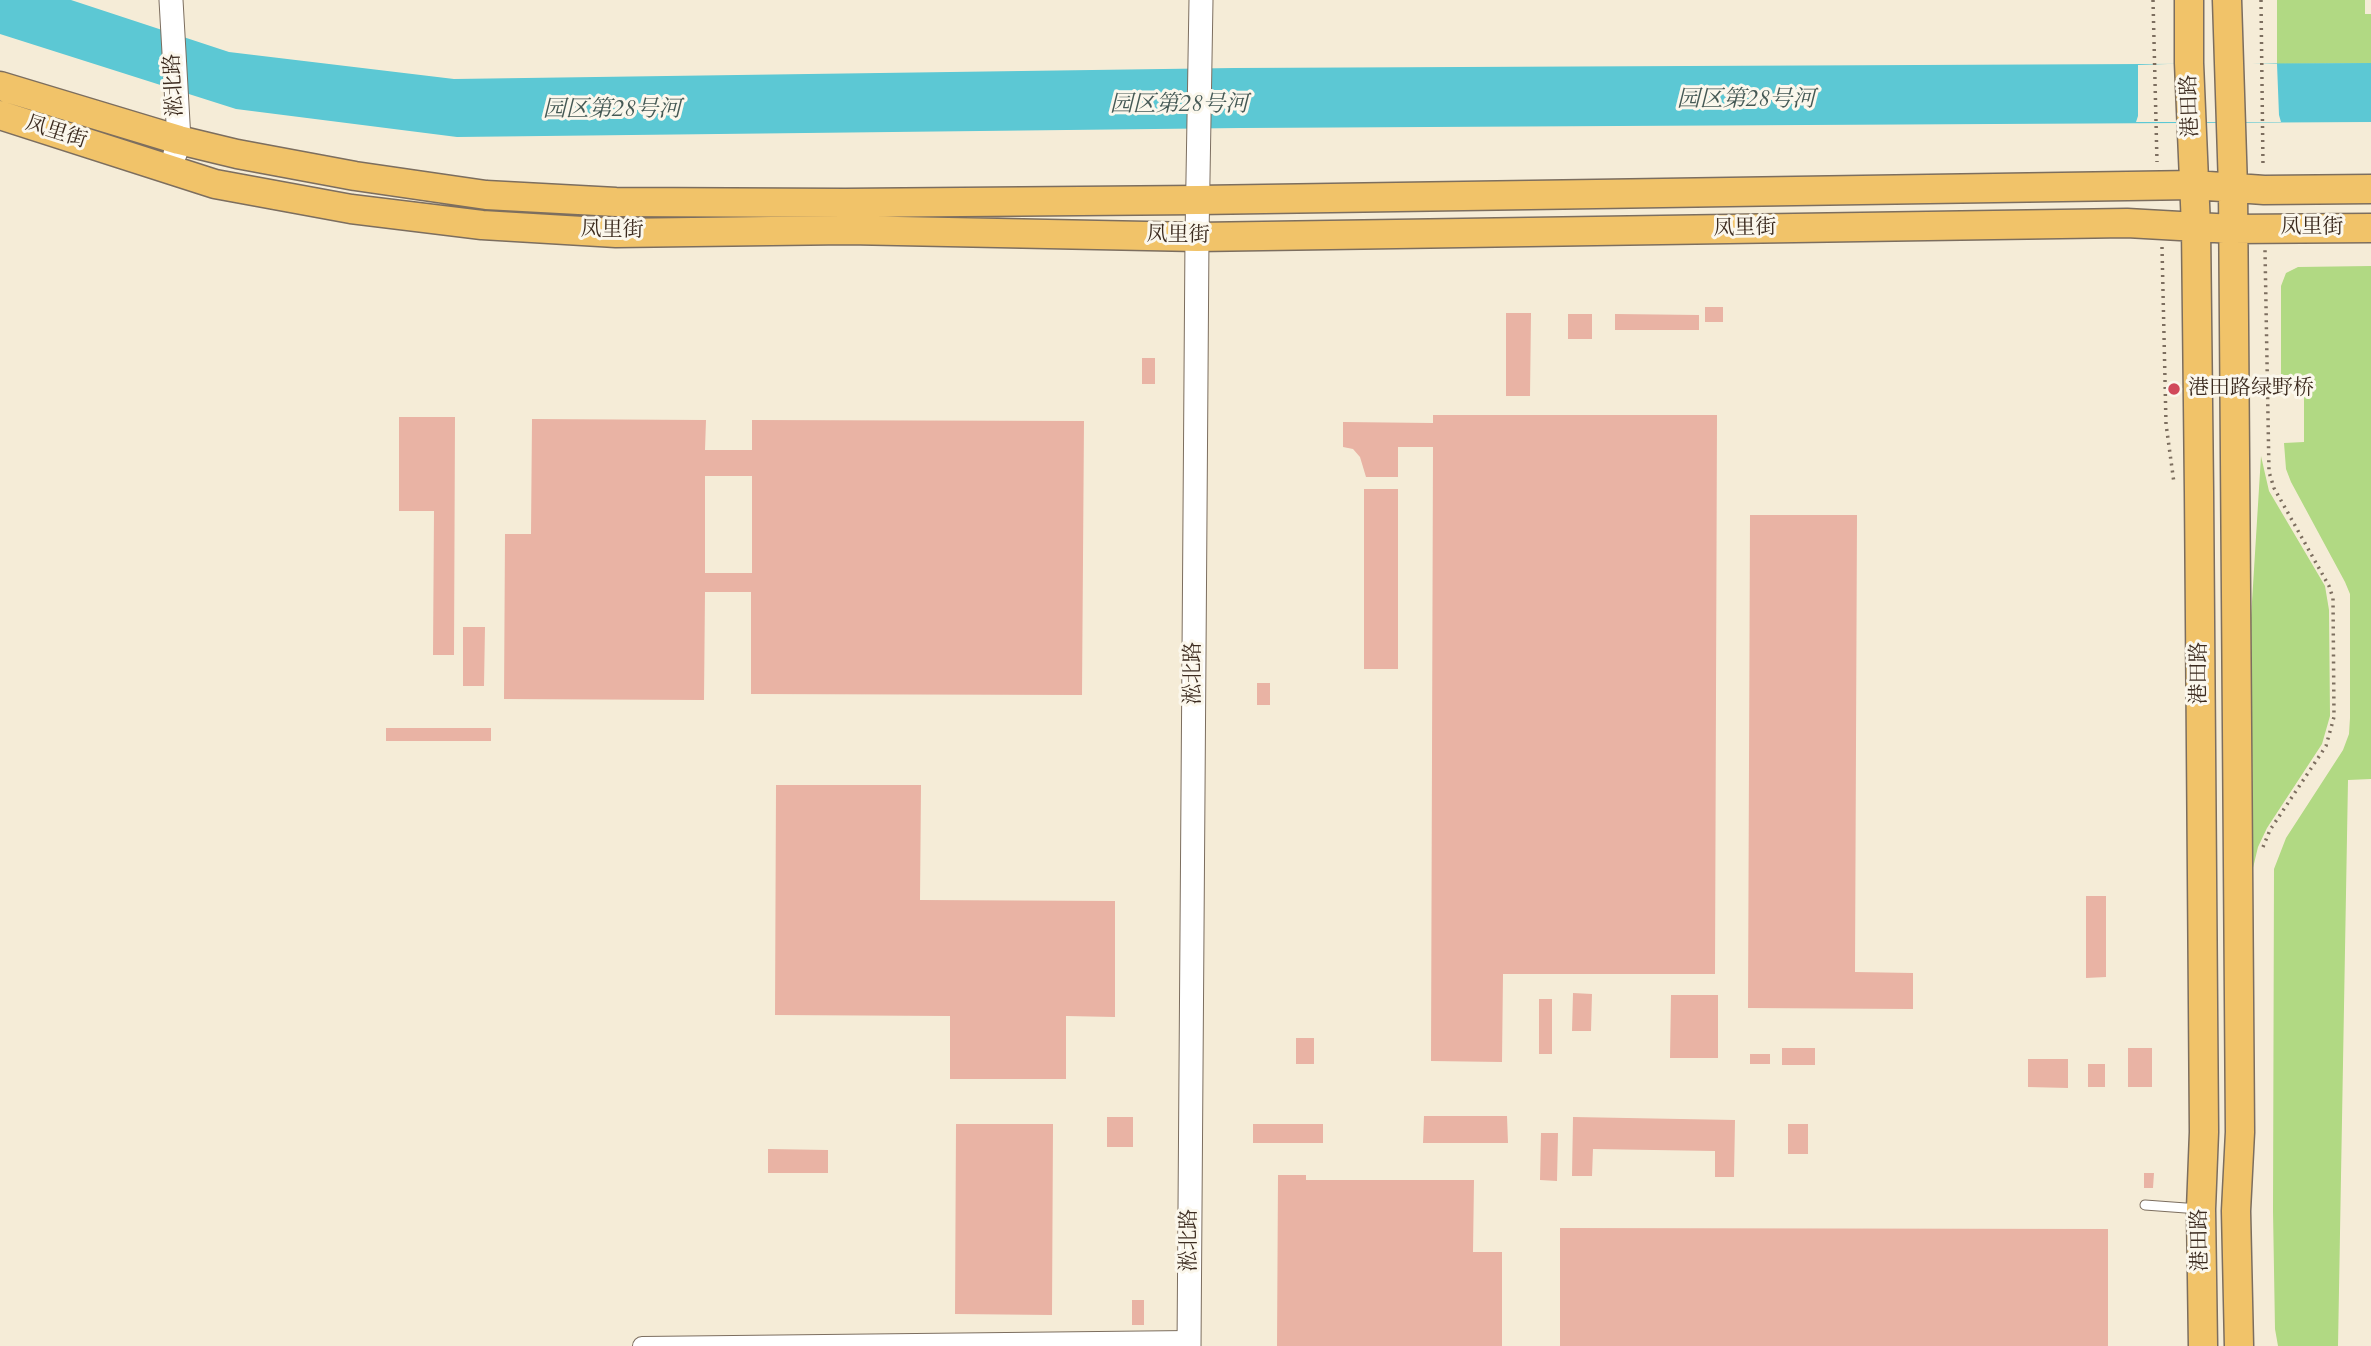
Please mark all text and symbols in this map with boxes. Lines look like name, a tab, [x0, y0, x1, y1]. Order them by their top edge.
street label: 淞北路	[161, 53, 189, 117]
street label: 港田路	[2177, 74, 2205, 138]
water label: 园区第28号河	[1677, 87, 1815, 115]
water label: 园区第28号河	[1110, 92, 1248, 120]
water label: 园区第28号河	[543, 97, 681, 125]
street label: 凤里街	[22, 111, 90, 155]
street label: 凤里街	[2281, 215, 2343, 241]
street label: 凤里街	[1713, 216, 1777, 242]
street label: 凤里街	[580, 218, 644, 244]
street label: 凤里街	[1146, 223, 1210, 249]
place label: 港田路绿野桥	[2188, 376, 2314, 402]
marker: 港田路绿野桥	[2166, 381, 2182, 397]
street label: 淞北路	[1181, 642, 1207, 704]
street label: 港田路	[2187, 642, 2213, 704]
street label: 港田路	[2188, 1208, 2214, 1272]
street label: 淞北路	[1177, 1209, 1203, 1271]

